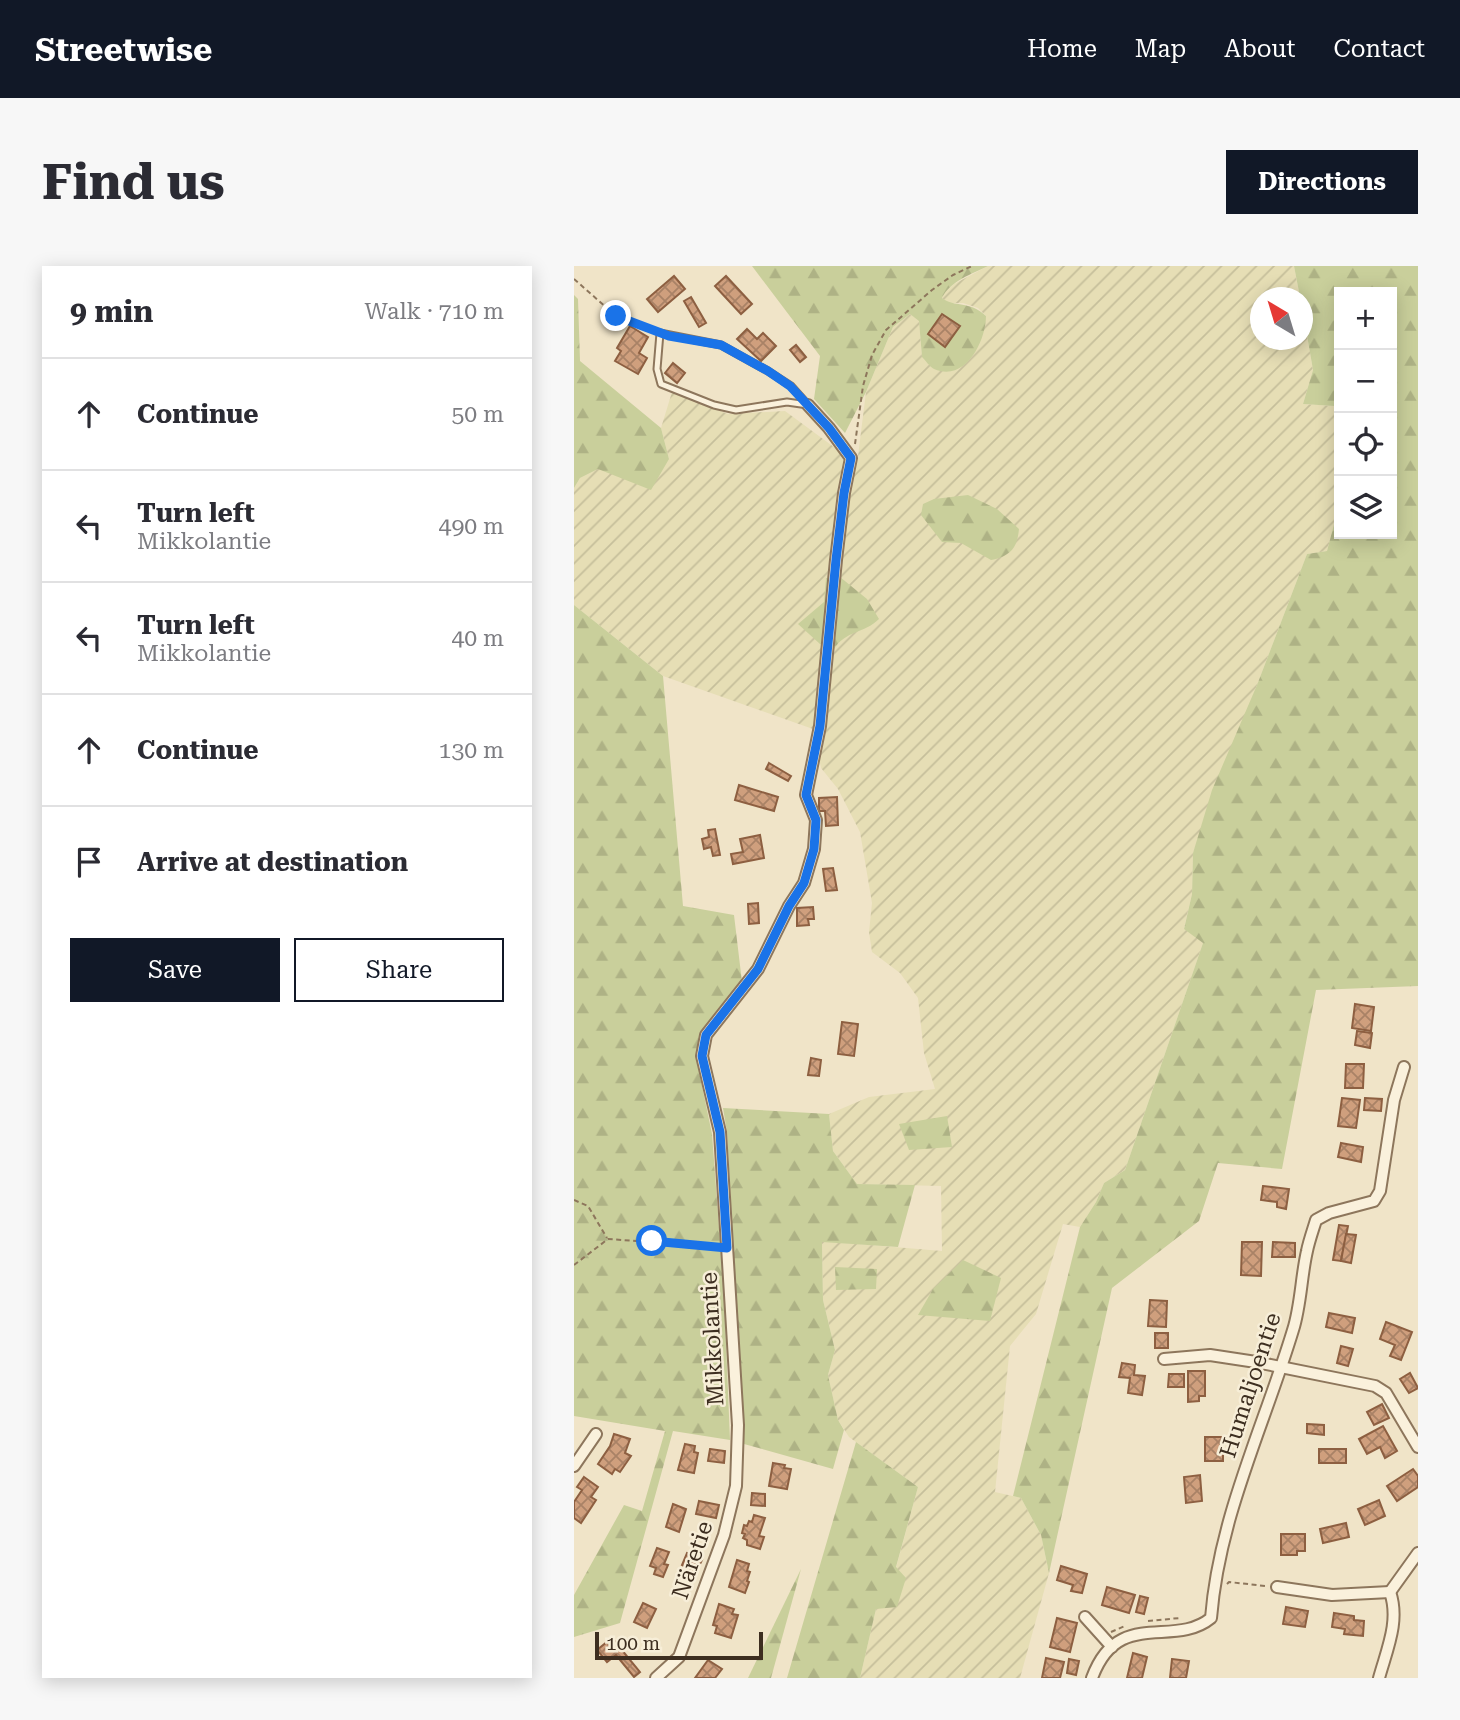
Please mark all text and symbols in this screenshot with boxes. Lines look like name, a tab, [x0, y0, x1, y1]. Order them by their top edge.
text: Streetwise	[35, 30, 212, 69]
text: Home	[1027, 35, 1097, 63]
text: Map	[1135, 35, 1186, 63]
text: About	[1224, 35, 1295, 63]
text: Contact	[1333, 35, 1425, 63]
button: Directions	[1226, 150, 1418, 214]
text: Find us	[42, 154, 225, 211]
north arrow	[1250, 287, 1313, 350]
map controls	[1334, 287, 1397, 539]
button: +	[1334, 287, 1397, 350]
text: 9 min	[70, 294, 153, 329]
text: Walk · 710 m	[365, 298, 504, 325]
route end	[600, 300, 631, 331]
button: −	[1334, 350, 1397, 413]
icon: ahead	[70, 395, 108, 433]
text: Continue	[137, 399, 259, 429]
text: 50 m	[451, 401, 504, 428]
button: locate	[1334, 413, 1397, 476]
button: layers	[1334, 476, 1397, 539]
text: Turn left	[137, 498, 255, 528]
icon: left	[70, 507, 108, 545]
text: 490 m	[439, 513, 504, 540]
text: Mikkolantie	[137, 528, 271, 555]
text: Turn left	[137, 610, 255, 640]
icon: left	[70, 619, 108, 657]
text: 40 m	[451, 625, 504, 652]
text: Mikkolantie	[137, 640, 271, 667]
icon: ahead	[70, 731, 108, 769]
text: Continue	[137, 735, 259, 765]
text: 130 m	[439, 737, 504, 764]
icon: arrive	[70, 843, 108, 881]
text: Arrive at destination	[137, 847, 408, 877]
button: Save	[70, 938, 280, 1002]
button: Share	[294, 938, 504, 1002]
route start	[636, 1225, 667, 1256]
street label: Mikkolantie	[696, 1271, 729, 1407]
street label: Humaljoentie	[1214, 1309, 1287, 1461]
street label: Näretie	[667, 1518, 718, 1603]
scale bar	[595, 1629, 763, 1661]
text: 100 m	[606, 1632, 660, 1655]

